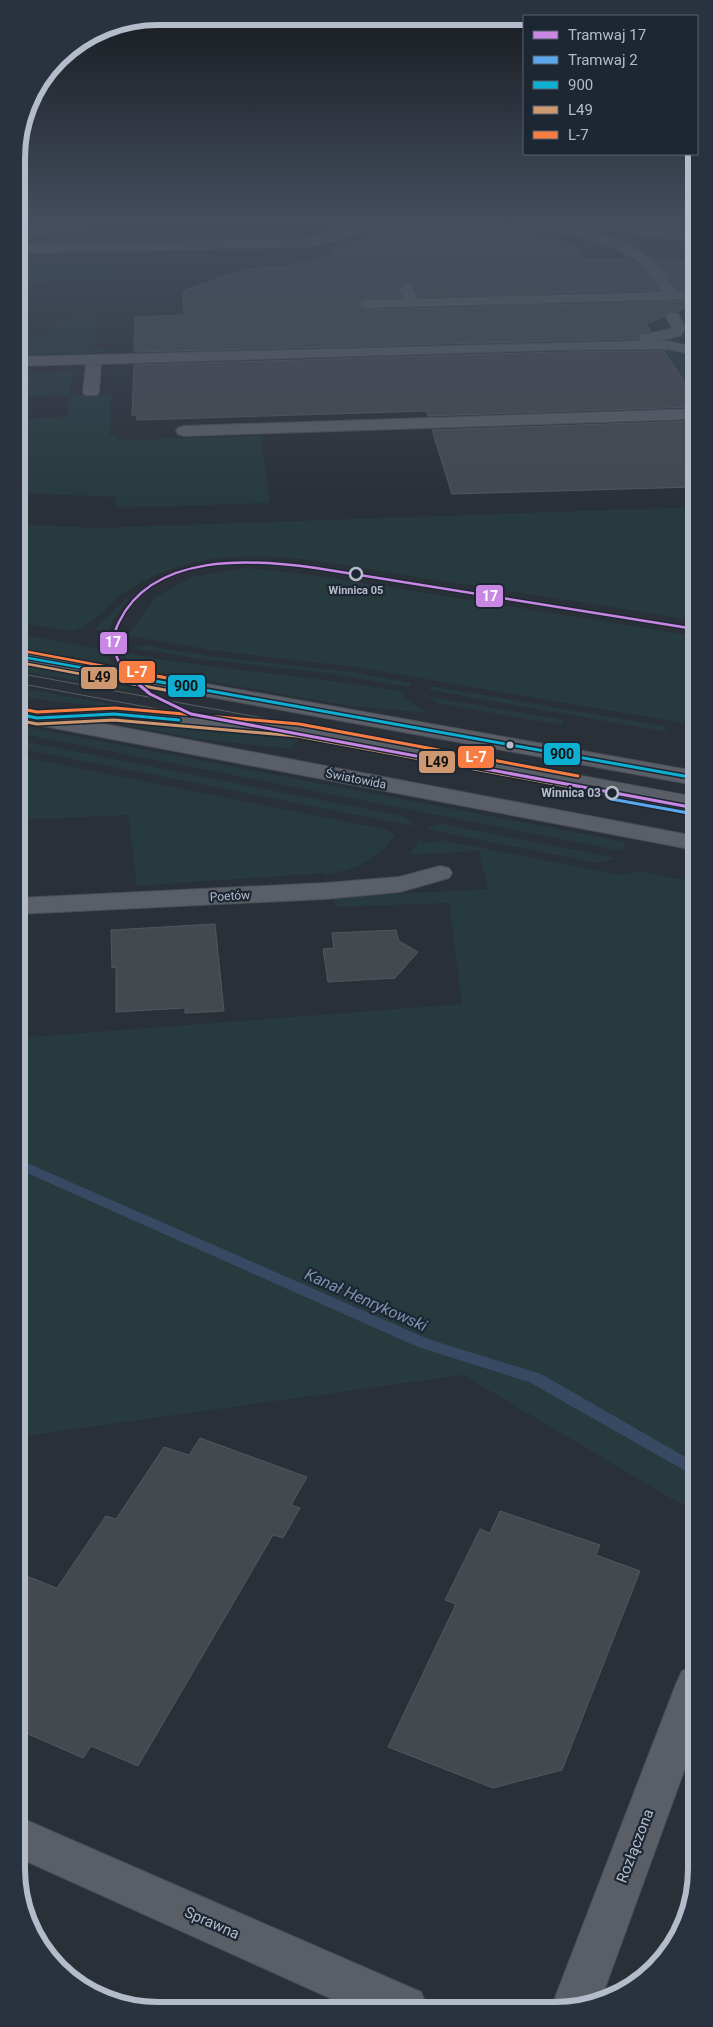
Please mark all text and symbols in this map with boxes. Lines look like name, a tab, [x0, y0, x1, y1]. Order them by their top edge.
legend	[523, 15, 698, 155]
text: Tramwaj 17	[568, 26, 646, 44]
text: Tramwaj 2	[568, 51, 638, 69]
text: 900	[568, 76, 593, 94]
text: L49	[568, 101, 593, 119]
text: L-7	[568, 126, 589, 144]
marker: Winnica 05	[349, 567, 363, 581]
place label: Winnica 05	[329, 584, 383, 597]
line badge: 17	[475, 584, 504, 608]
text: 17	[482, 588, 498, 604]
line badge: 17	[99, 631, 128, 655]
text: 17	[105, 634, 121, 650]
line badge: L-7	[118, 660, 156, 684]
text: L-7	[126, 664, 148, 680]
line badge: L49	[80, 666, 118, 690]
text: L49	[87, 669, 111, 685]
line badge: 900	[167, 674, 206, 698]
text: 900	[174, 678, 198, 694]
unlabelled marker	[505, 740, 515, 750]
line badge: 900	[543, 742, 581, 766]
line badge: L-7	[457, 745, 495, 769]
text: 900	[550, 746, 574, 762]
text: L-7	[465, 749, 487, 765]
line badge: L49	[418, 750, 456, 774]
text: L49	[425, 754, 449, 770]
street label: Światowida	[324, 765, 388, 792]
place label: Winnica 03	[541, 786, 601, 800]
marker: Winnica 03	[605, 786, 619, 800]
street label: Poetów	[209, 888, 251, 904]
water label: Kanał Henrykowski	[302, 1264, 430, 1336]
street label: Rozłączona	[613, 1807, 657, 1885]
street label: Sprawna	[182, 1903, 242, 1943]

